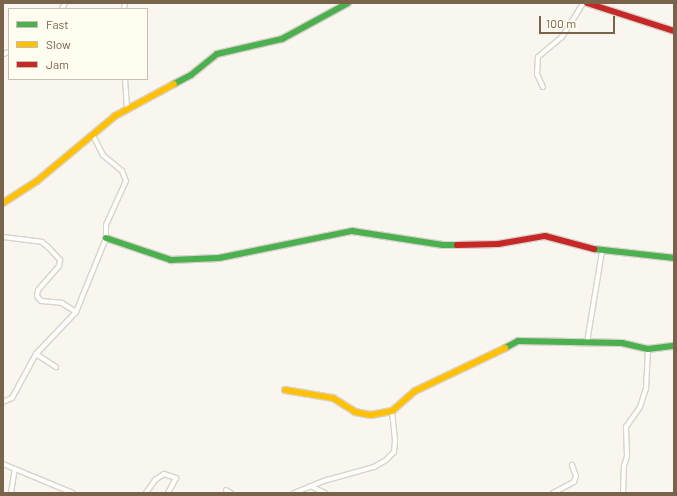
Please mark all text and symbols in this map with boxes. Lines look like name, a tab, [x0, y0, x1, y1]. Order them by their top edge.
legend	[8, 8, 148, 80]
scale bar	[541, 8, 617, 34]
text: 100 m	[546, 16, 576, 30]
text: Fast	[46, 17, 69, 31]
text: Slow	[46, 37, 71, 51]
text: Jam	[46, 57, 69, 71]

